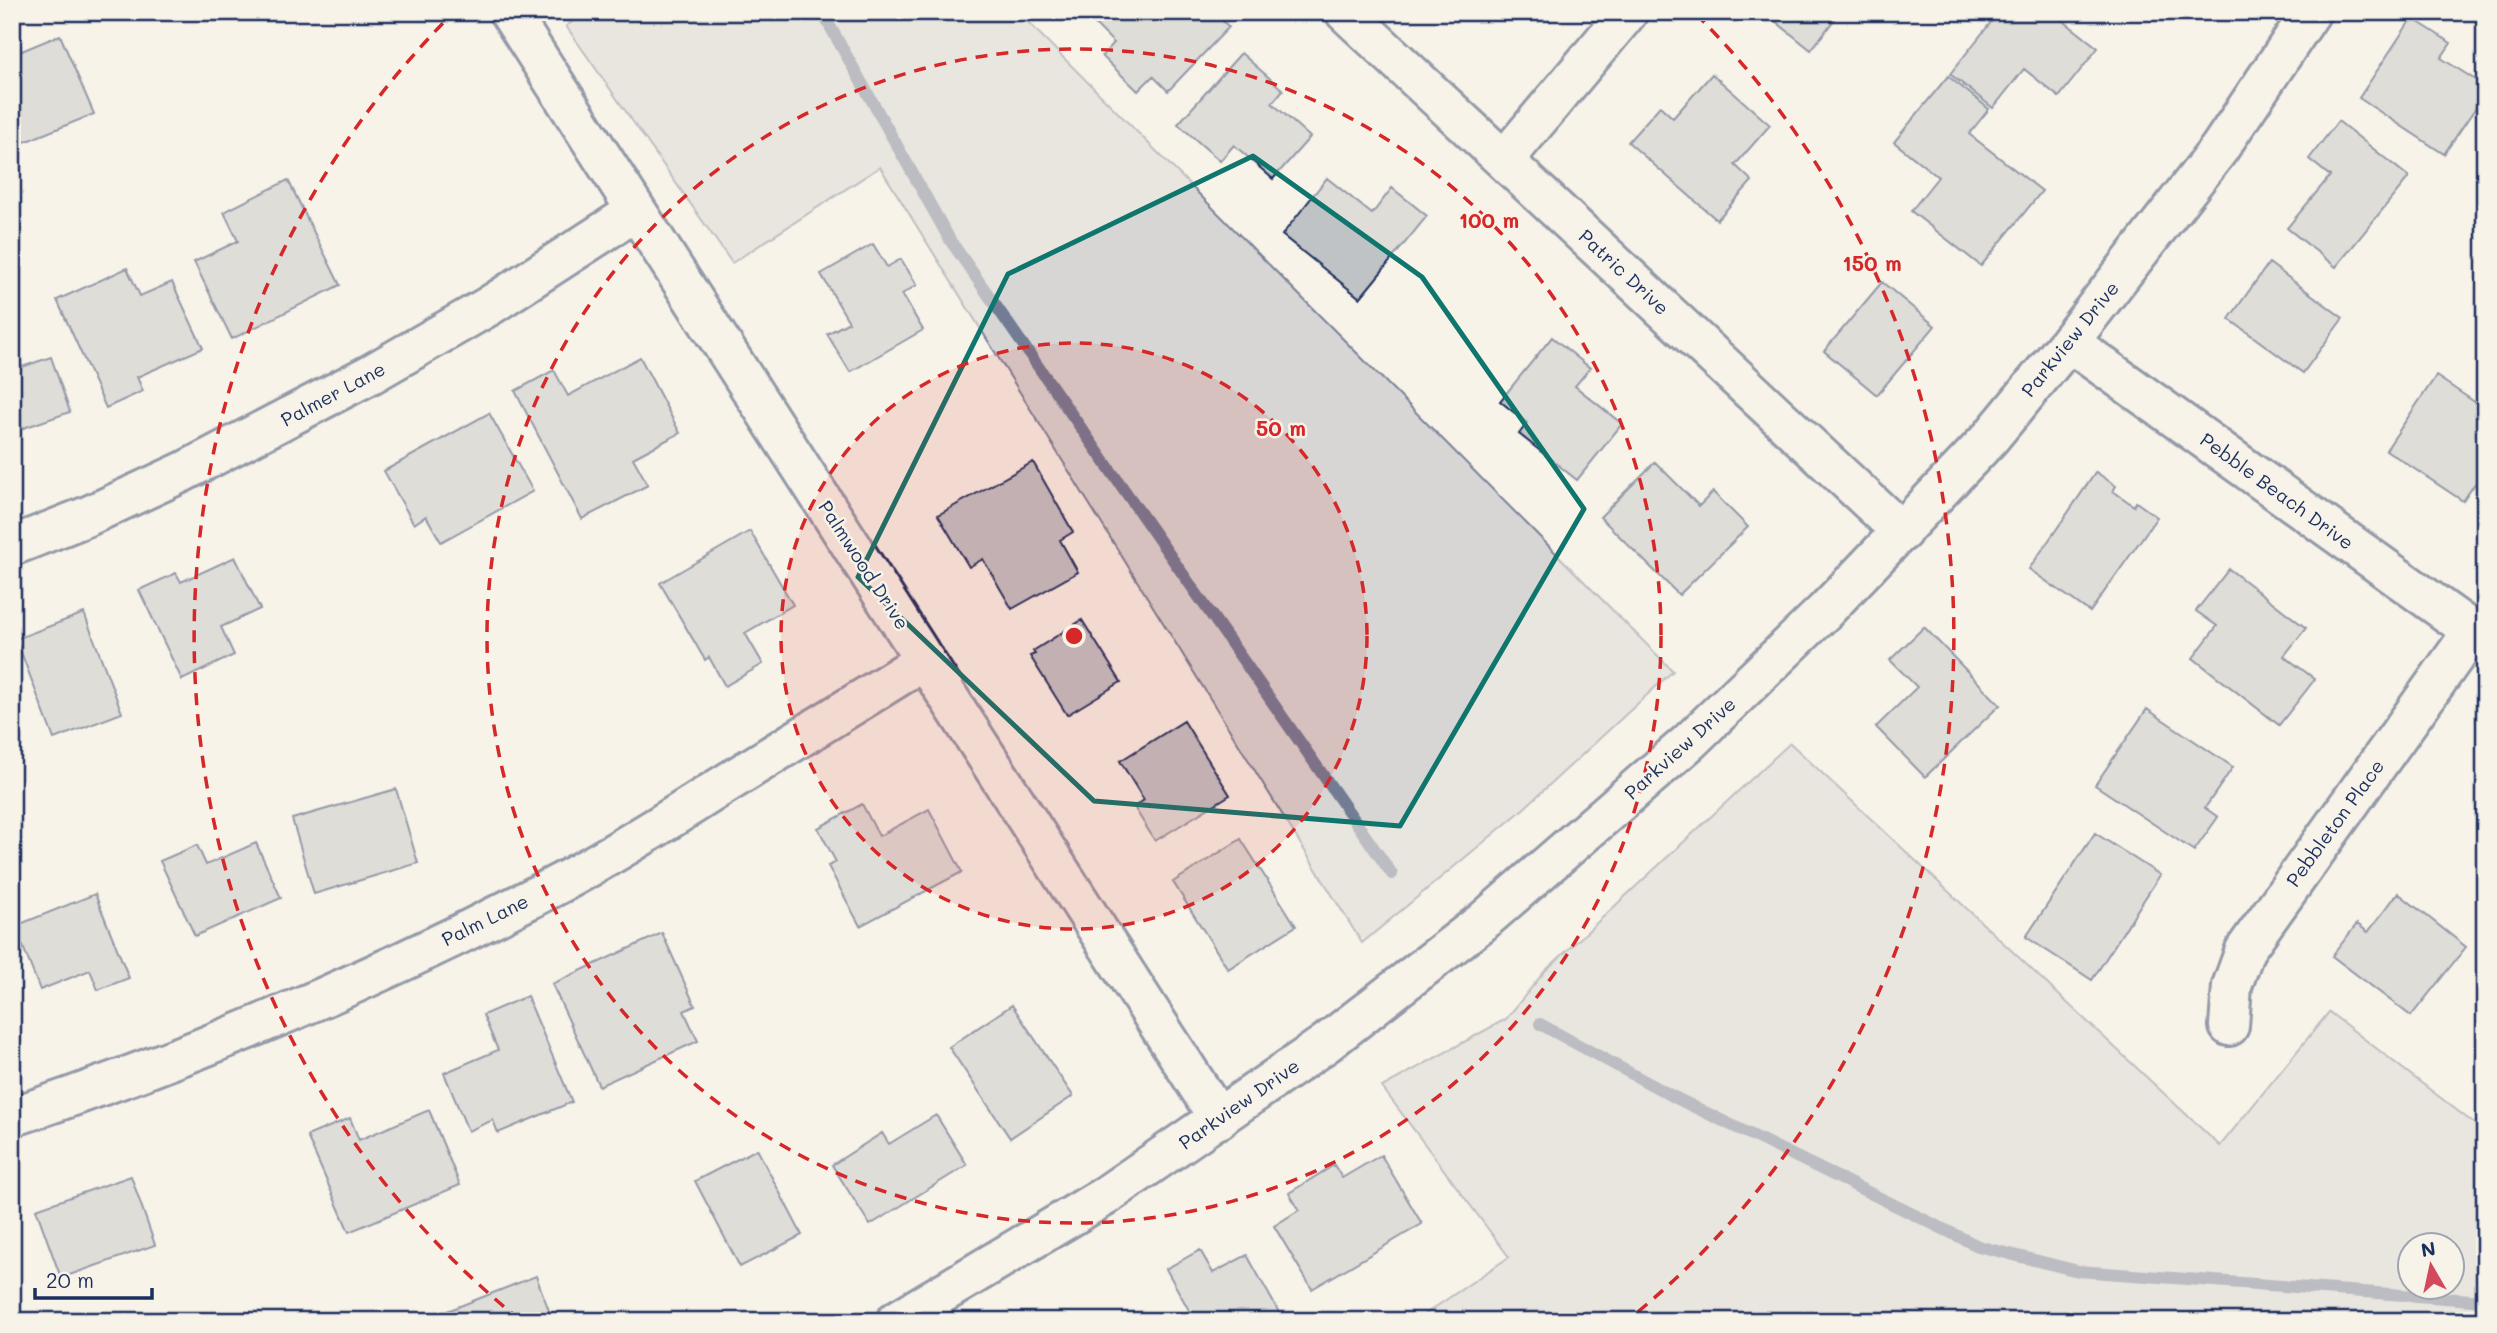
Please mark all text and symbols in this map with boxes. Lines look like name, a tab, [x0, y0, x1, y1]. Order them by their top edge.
text: 100 m	[1459, 206, 1519, 233]
street label: Patric Drive	[1574, 223, 1675, 320]
text: 150 m	[1842, 249, 1902, 276]
street label: Parkview Drive	[2015, 276, 2124, 402]
street label: Palmer Lane	[276, 356, 389, 432]
text: 50 m	[1256, 414, 1306, 441]
street label: Pebble Beach Drive	[2196, 426, 2359, 555]
street label: Palmwood Drive	[813, 495, 915, 634]
centre of rings	[1062, 624, 1086, 648]
street label: Parkview Drive	[1619, 691, 1741, 804]
street label: Pebbleton Place	[2280, 754, 2389, 891]
street label: Palm Lane	[437, 888, 532, 951]
street label: Parkview Drive	[1173, 1053, 1304, 1154]
north arrow	[2396, 1232, 2466, 1302]
text: N	[2419, 1235, 2437, 1262]
scale bar	[35, 1256, 152, 1300]
text: 20 m	[46, 1266, 94, 1293]

